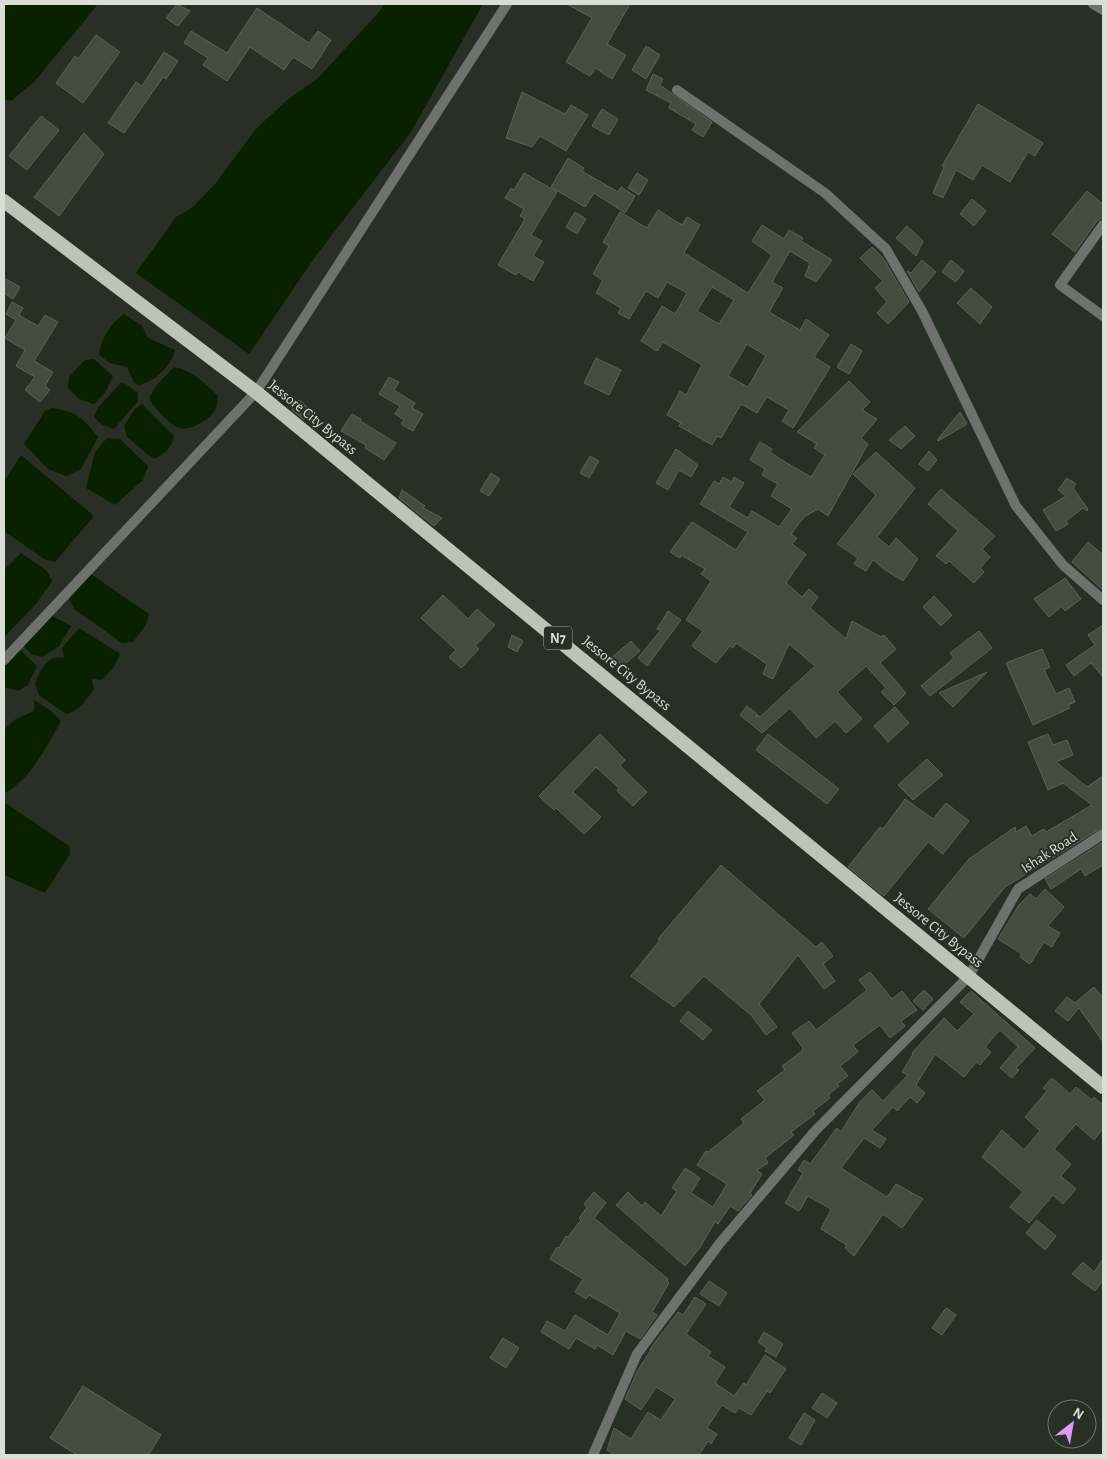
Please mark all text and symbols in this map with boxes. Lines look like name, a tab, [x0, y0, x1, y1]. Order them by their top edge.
street label: Jessore City Bypass	[266, 377, 360, 458]
road number: N7	[544, 626, 572, 650]
street label: Jessore City Bypass	[580, 633, 674, 714]
street label: Ishak Road	[1019, 829, 1080, 876]
street label: Jessore City Bypass	[892, 890, 986, 971]
north arrow	[1047, 1399, 1097, 1449]
text: N	[1070, 1405, 1086, 1422]

